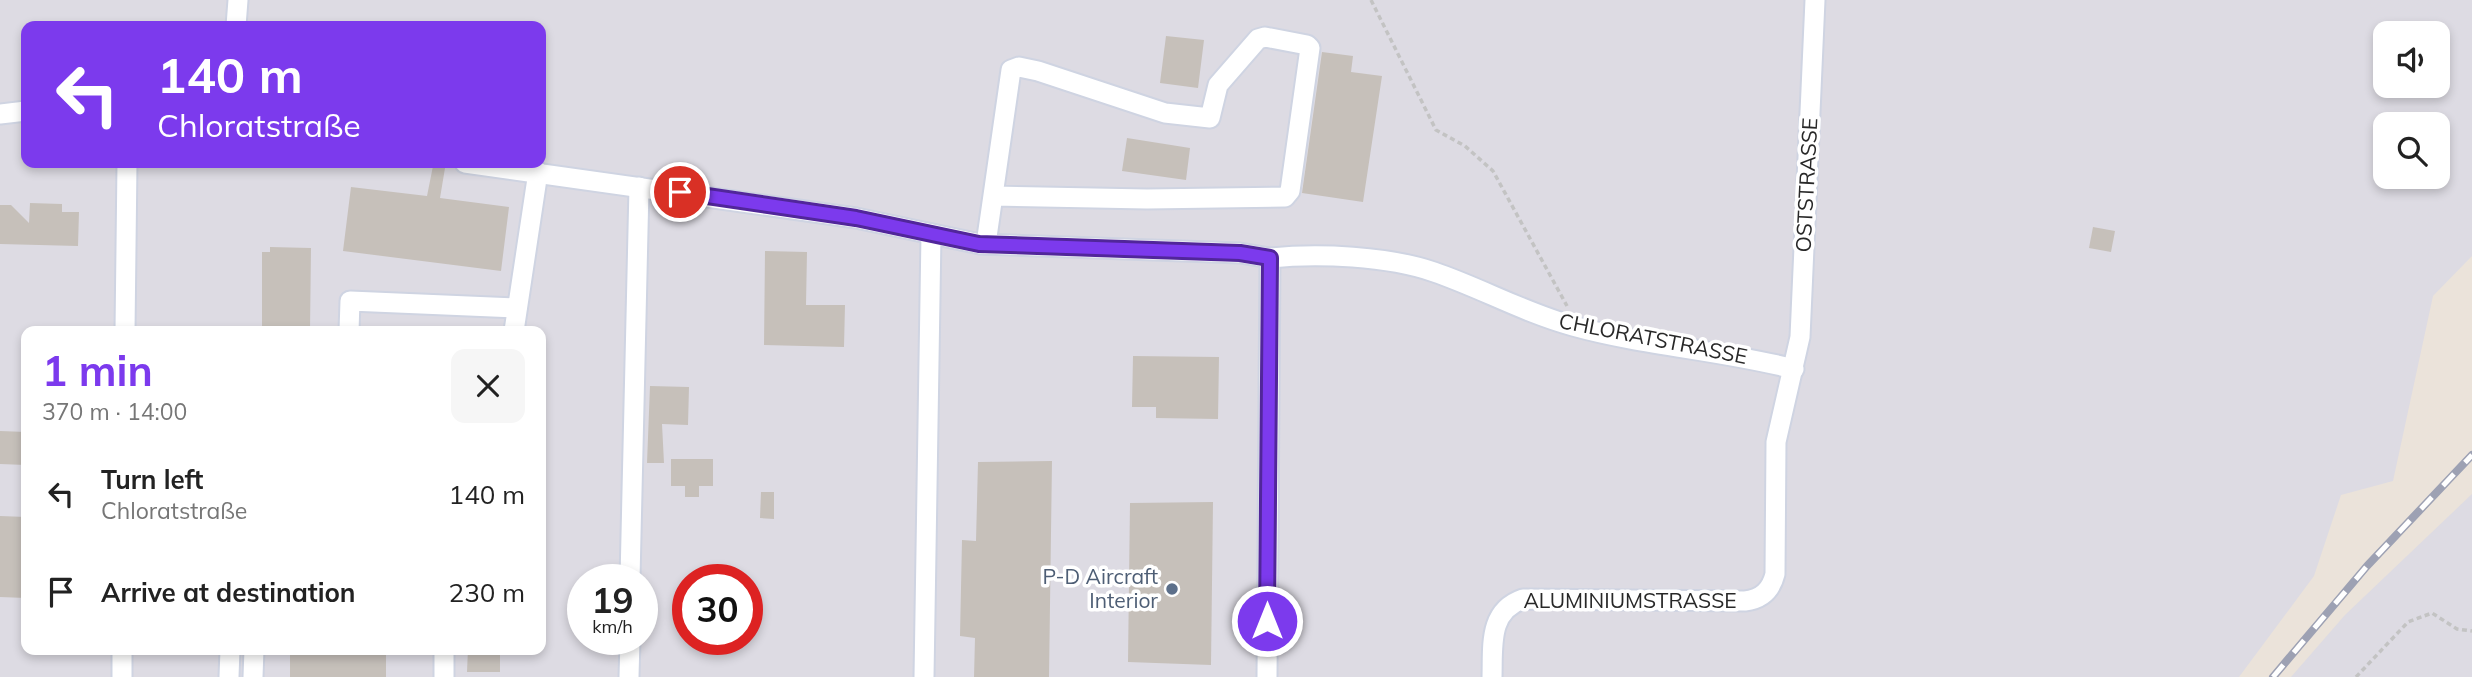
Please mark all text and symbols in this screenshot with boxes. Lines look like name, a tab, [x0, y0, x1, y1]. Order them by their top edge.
map controls	[2373, 21, 2450, 189]
button: sound	[2373, 21, 2450, 98]
text: 140 m	[157, 44, 303, 105]
icon: left	[42, 49, 133, 140]
text: Chloratstraße	[157, 105, 361, 145]
button: search	[2373, 112, 2450, 189]
street label: OSTSTRASSE	[1789, 117, 1823, 253]
pin	[650, 162, 710, 222]
icon: arrive	[661, 173, 699, 211]
street label: CHLORATSTRASSE	[1557, 307, 1750, 369]
text: 1 min	[42, 344, 153, 397]
button: close	[451, 349, 525, 423]
text: 370 m · 14:00	[42, 397, 187, 426]
text: Turn left	[101, 463, 203, 496]
icon: left	[42, 475, 80, 513]
text: 140 m	[449, 478, 525, 511]
text: Chloratstraße	[101, 496, 247, 525]
place label: P-D Aircraft Interior	[1042, 563, 1158, 613]
speed limit sign: 30	[672, 564, 763, 655]
icon: arrive	[42, 573, 80, 611]
text: Arrive at destination	[101, 576, 356, 609]
text: 230 m	[449, 576, 525, 609]
text: 19	[591, 578, 634, 622]
marker: P-D Aircraft Interior	[1164, 581, 1180, 597]
position arrow	[1230, 584, 1304, 658]
street label: ALUMINIUMSTRASSE	[1523, 587, 1737, 613]
text: km/h	[592, 615, 633, 638]

